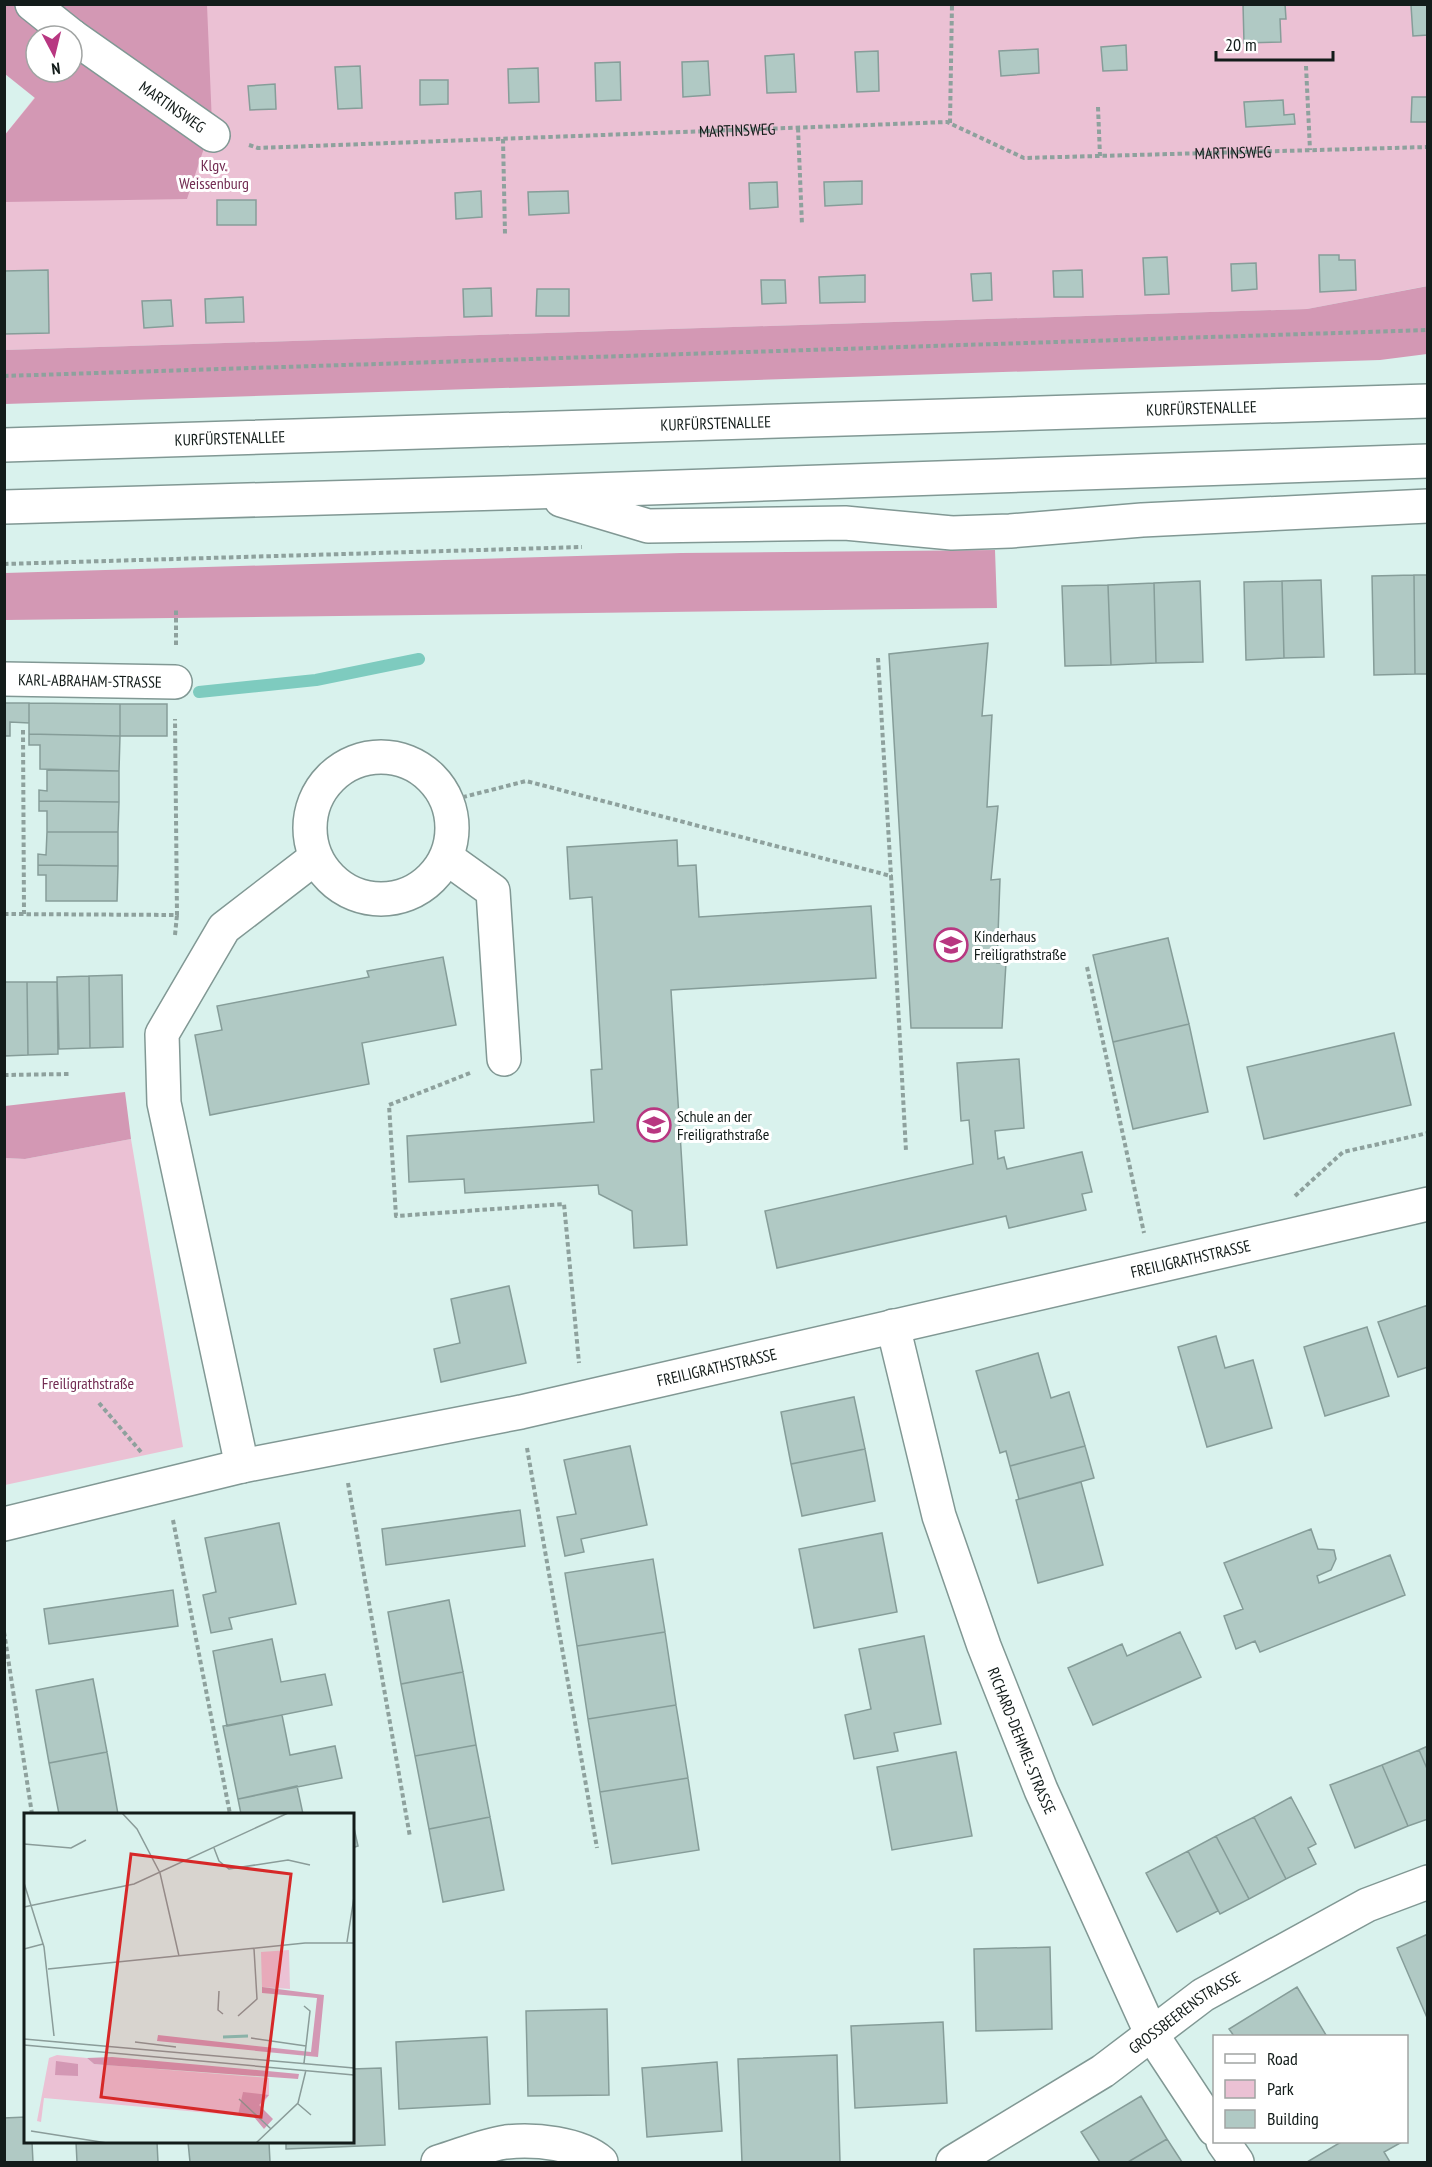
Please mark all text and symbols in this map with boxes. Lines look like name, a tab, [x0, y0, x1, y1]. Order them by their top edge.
north arrow	[24, 24, 84, 84]
scale bar	[1216, 24, 1333, 62]
text: 20 m	[1225, 33, 1257, 56]
text: N	[50, 58, 61, 79]
street label: MARTINSWEG	[136, 76, 210, 137]
street label: MARTINSWEG	[699, 118, 776, 141]
street label: MARTINSWEG	[1194, 141, 1272, 163]
park label: Klgv. Weissenburg	[179, 155, 249, 193]
street label: KURFÜRSTENALLEE	[1146, 396, 1257, 420]
street label: KURFÜRSTENALLEE	[660, 411, 771, 435]
street label: KURFÜRSTENALLEE	[174, 426, 286, 450]
street label: KARL-ABRAHAM-STRASSE	[18, 669, 162, 692]
place label: Kinderhaus Freiligrathstraße	[974, 926, 1066, 964]
school or university icon: Kinderhaus Freiligrathstraße	[933, 927, 969, 963]
place label: Schule an der Freiligrathstraße	[677, 1106, 769, 1144]
school or university icon: Schule an der Freiligrathstraße	[636, 1107, 672, 1143]
street label: FREILIGRATHSTRASSE	[1129, 1235, 1252, 1282]
street label: FREILIGRATHSTRASSE	[655, 1344, 779, 1391]
park label: Freiligrathstraße	[42, 1373, 134, 1393]
street label: RICHARD-DEHMEL-STRASSE	[983, 1664, 1061, 1817]
inset map	[24, 1813, 354, 2143]
street label: GROSSBEERENSTRASSE	[1125, 1967, 1244, 2058]
legend	[1213, 2035, 1408, 2143]
text: Road	[1267, 2047, 1298, 2070]
text: Park	[1267, 2077, 1294, 2100]
text: Building	[1267, 2107, 1319, 2130]

